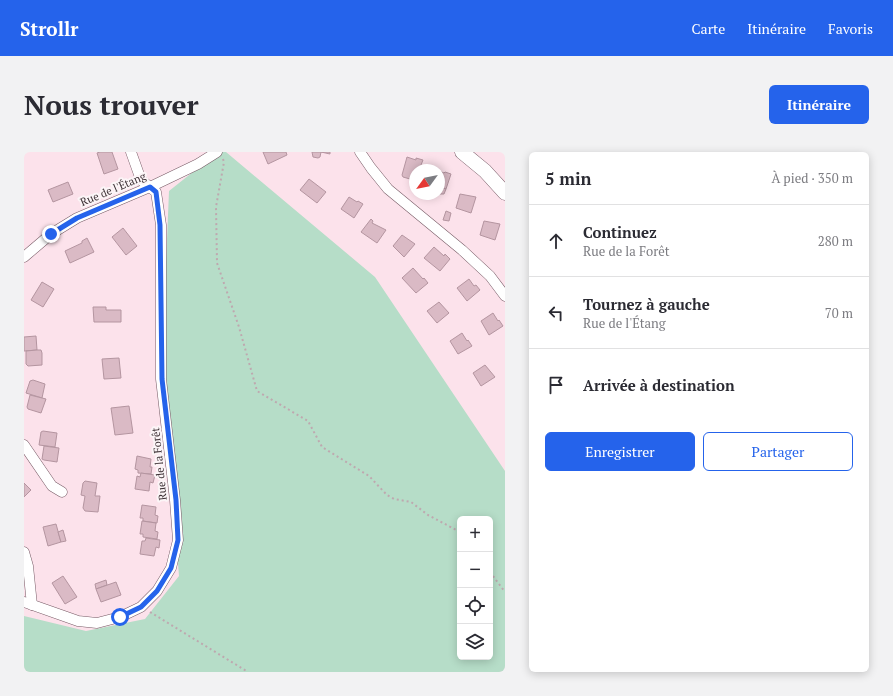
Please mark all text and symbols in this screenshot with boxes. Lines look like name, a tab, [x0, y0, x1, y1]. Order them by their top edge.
text: Strollr	[20, 16, 78, 41]
text: Carte	[692, 19, 725, 38]
text: Itinéraire	[747, 19, 806, 38]
text: Favoris	[828, 19, 873, 38]
button: Itinéraire	[769, 85, 869, 124]
text: Nous trouver	[24, 86, 199, 123]
north arrow	[409, 164, 445, 200]
text: 5 min	[545, 167, 592, 190]
street label: Rue de l'Étang	[78, 169, 148, 209]
text: À pied · 350 m	[772, 169, 853, 187]
text: Continuez	[583, 222, 657, 242]
route end	[42, 225, 60, 243]
icon: ahead	[545, 230, 567, 252]
text: 280 m	[818, 232, 853, 250]
text: Rue de la Forêt	[583, 242, 670, 260]
text: Tournez à gauche	[583, 294, 710, 314]
icon: left	[545, 302, 567, 324]
text: 70 m	[825, 304, 853, 322]
text: Rue de l'Étang	[583, 314, 666, 332]
icon: arrive	[545, 374, 567, 396]
text: Arrivée à destination	[583, 375, 735, 395]
street label: Rue de la Forêt	[148, 427, 170, 501]
button: Enregistrer	[545, 432, 695, 471]
button: Partager	[703, 432, 853, 471]
map controls	[457, 516, 493, 660]
button: +	[457, 516, 493, 552]
button: −	[457, 552, 493, 588]
button: locate	[457, 588, 493, 624]
route start	[111, 608, 129, 626]
button: layers	[457, 624, 493, 660]

